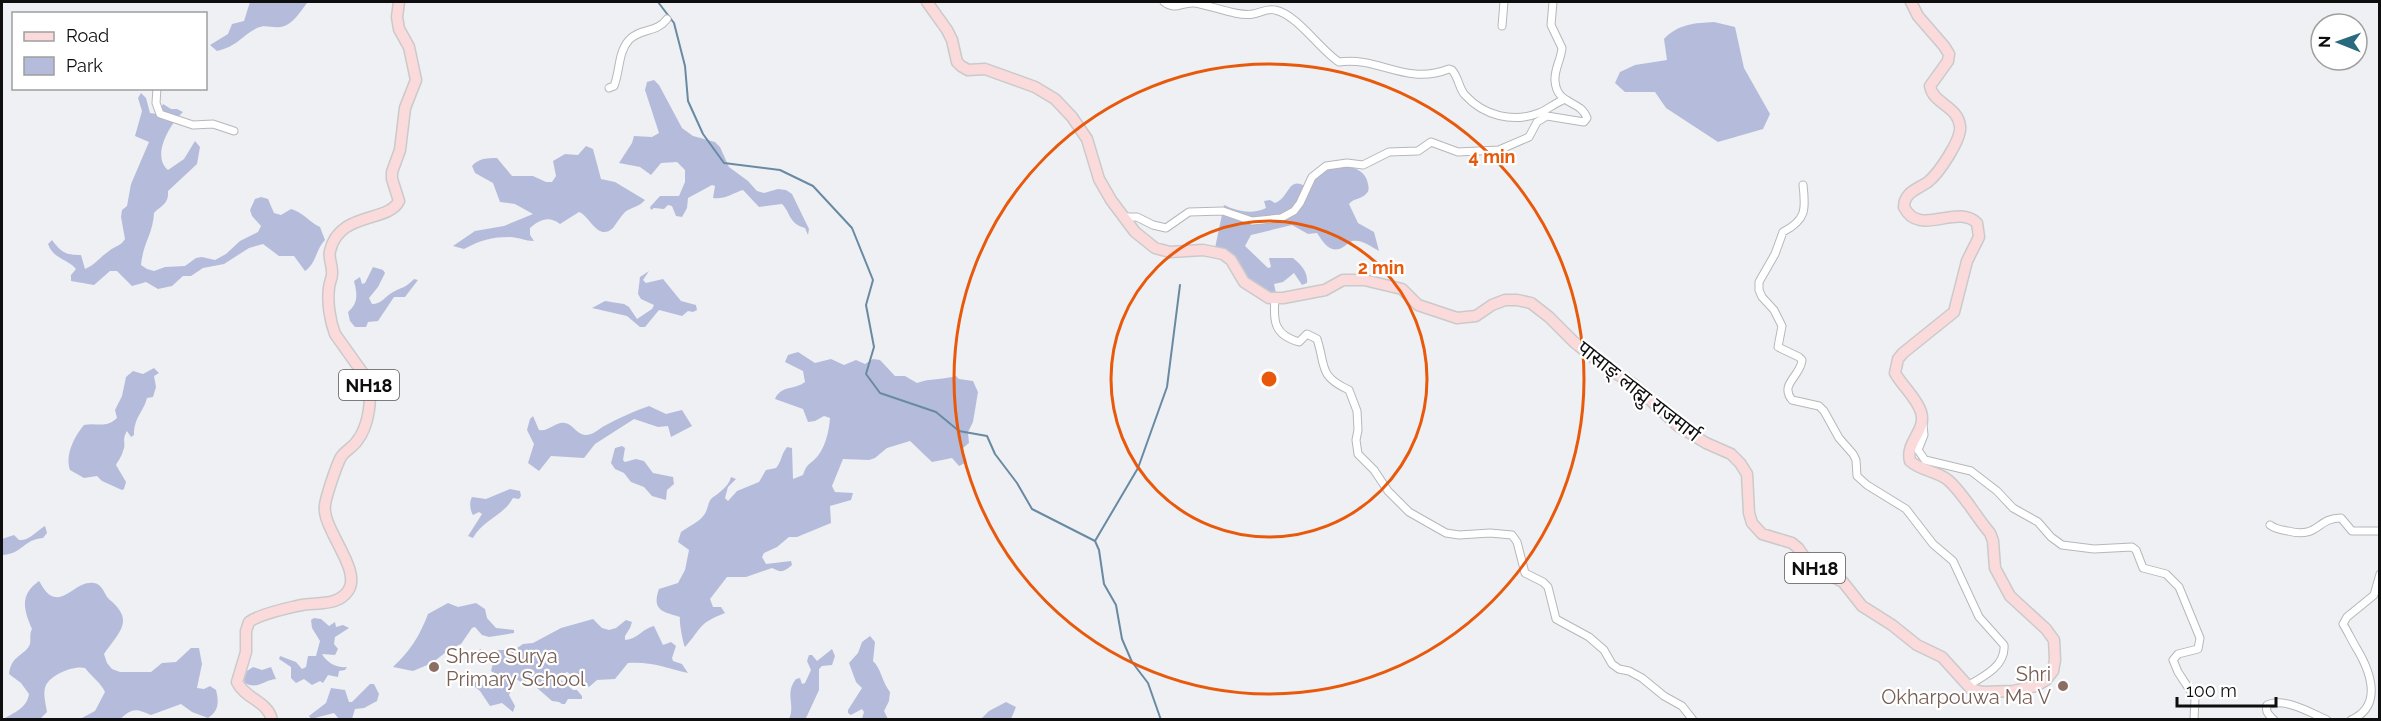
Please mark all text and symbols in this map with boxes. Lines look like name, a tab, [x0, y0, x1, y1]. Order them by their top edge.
legend	[12, 12, 207, 90]
north arrow	[2309, 12, 2369, 72]
text: Road	[66, 25, 109, 46]
text: N	[2315, 35, 2334, 48]
text: Park	[66, 55, 103, 76]
text: 4 min	[1469, 146, 1515, 167]
text: 2 min	[1358, 257, 1404, 278]
street label: पासाङ् लाह्मु राजमार्ग	[1571, 336, 1706, 450]
centre of rings	[1259, 369, 1279, 389]
road number: NH18	[339, 370, 399, 400]
road number: NH18	[1785, 553, 1845, 583]
place label: Shree Surya Primary School	[446, 644, 586, 691]
marker: Shree Surya Primary School	[427, 660, 441, 674]
place label: Shri Okharpouwa Ma V	[1881, 662, 2051, 709]
scale bar	[2177, 670, 2276, 708]
marker: Shri Okharpouwa Ma V	[2056, 679, 2070, 693]
text: 100 m	[2186, 680, 2237, 701]

